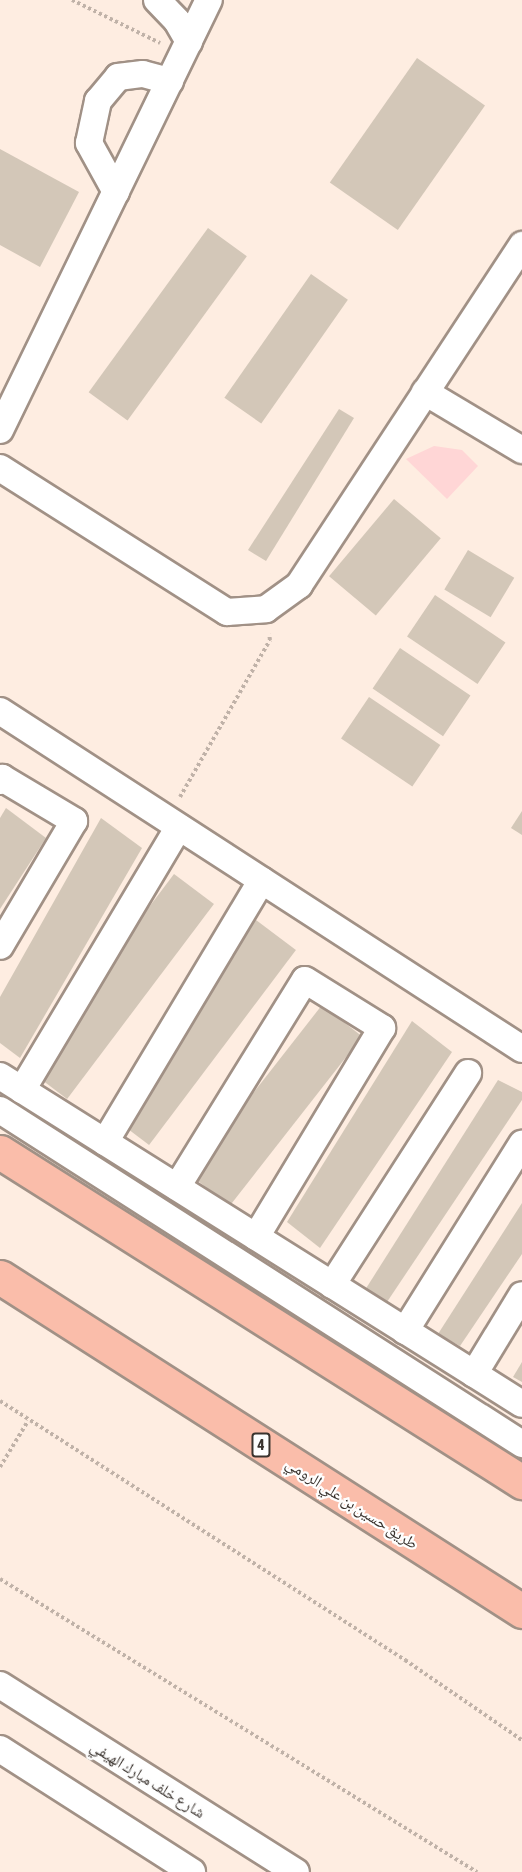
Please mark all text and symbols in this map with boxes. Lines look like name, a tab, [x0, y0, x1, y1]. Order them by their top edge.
road number: 4	[250, 1433, 272, 1457]
street label: طريق حسين بن علي الرومي	[282, 1453, 422, 1553]
street label: شارع خلف مبارك الهيفي	[87, 1736, 209, 1822]

